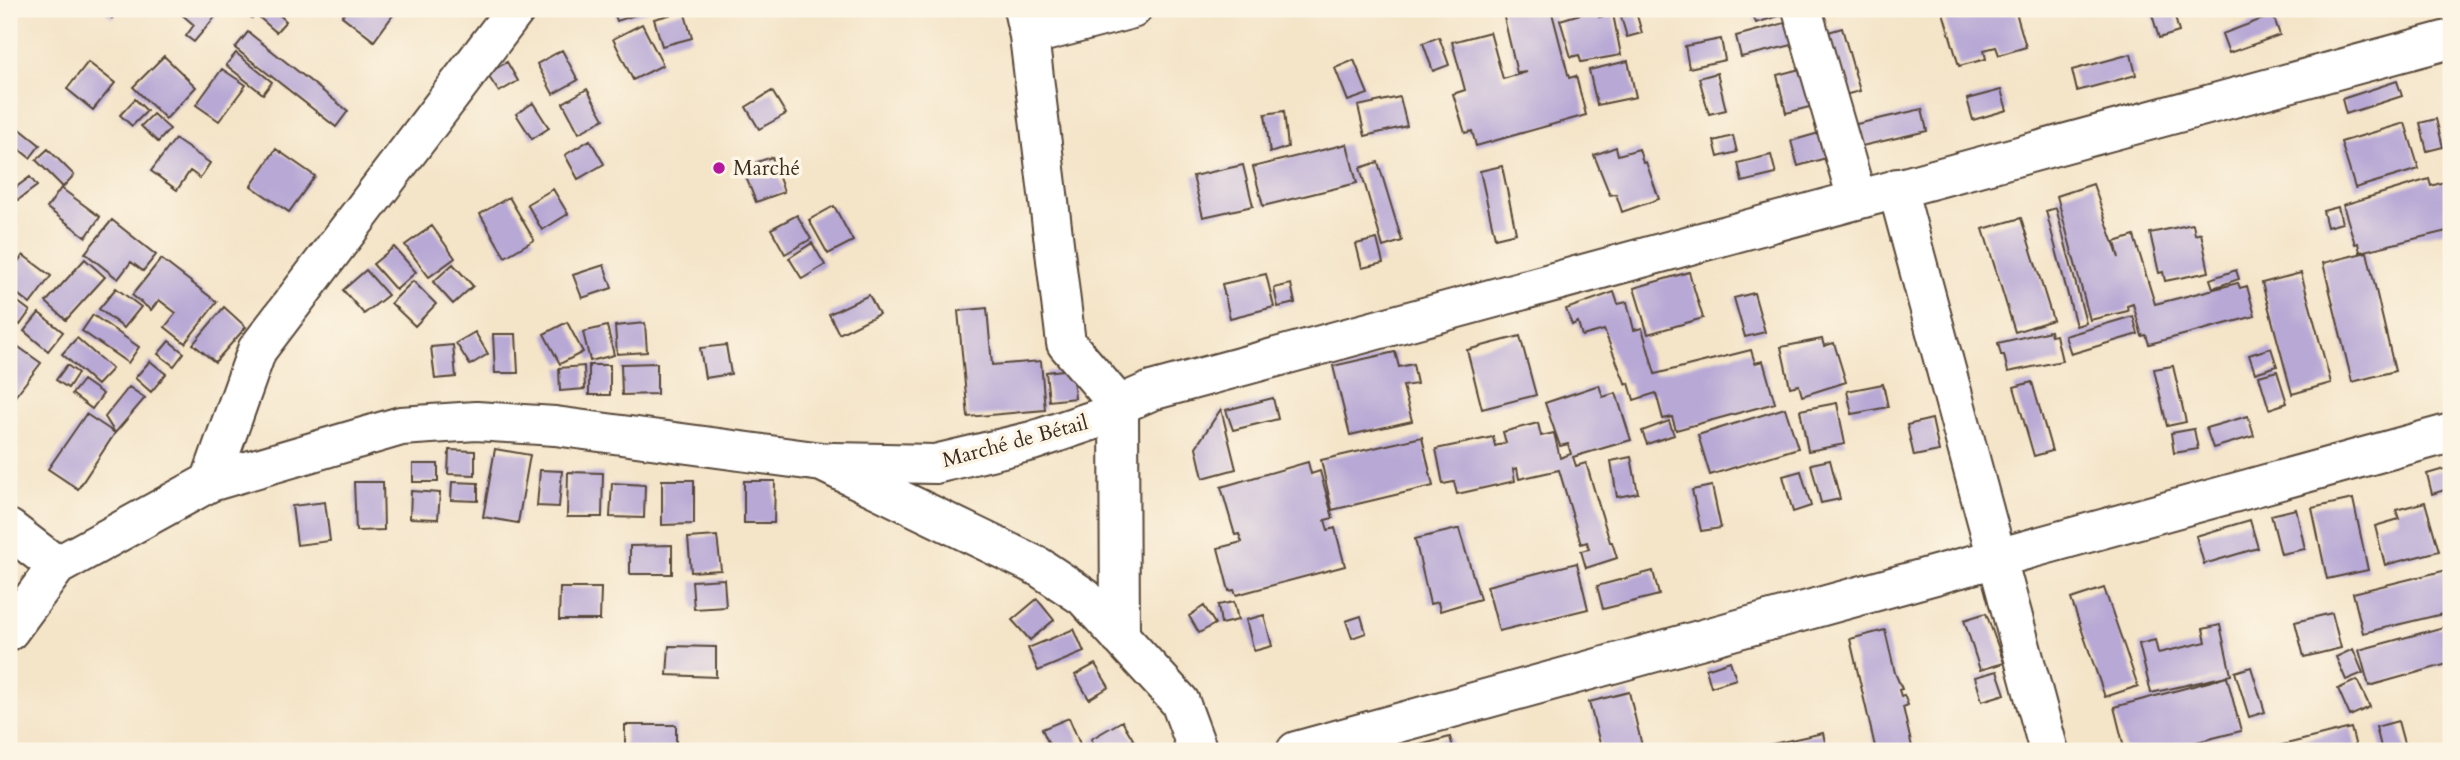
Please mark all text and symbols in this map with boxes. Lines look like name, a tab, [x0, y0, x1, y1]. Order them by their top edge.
place label: Marché	[733, 154, 800, 183]
marker: Marché	[711, 160, 727, 176]
street label: Marché de Bétail	[939, 408, 1091, 475]

